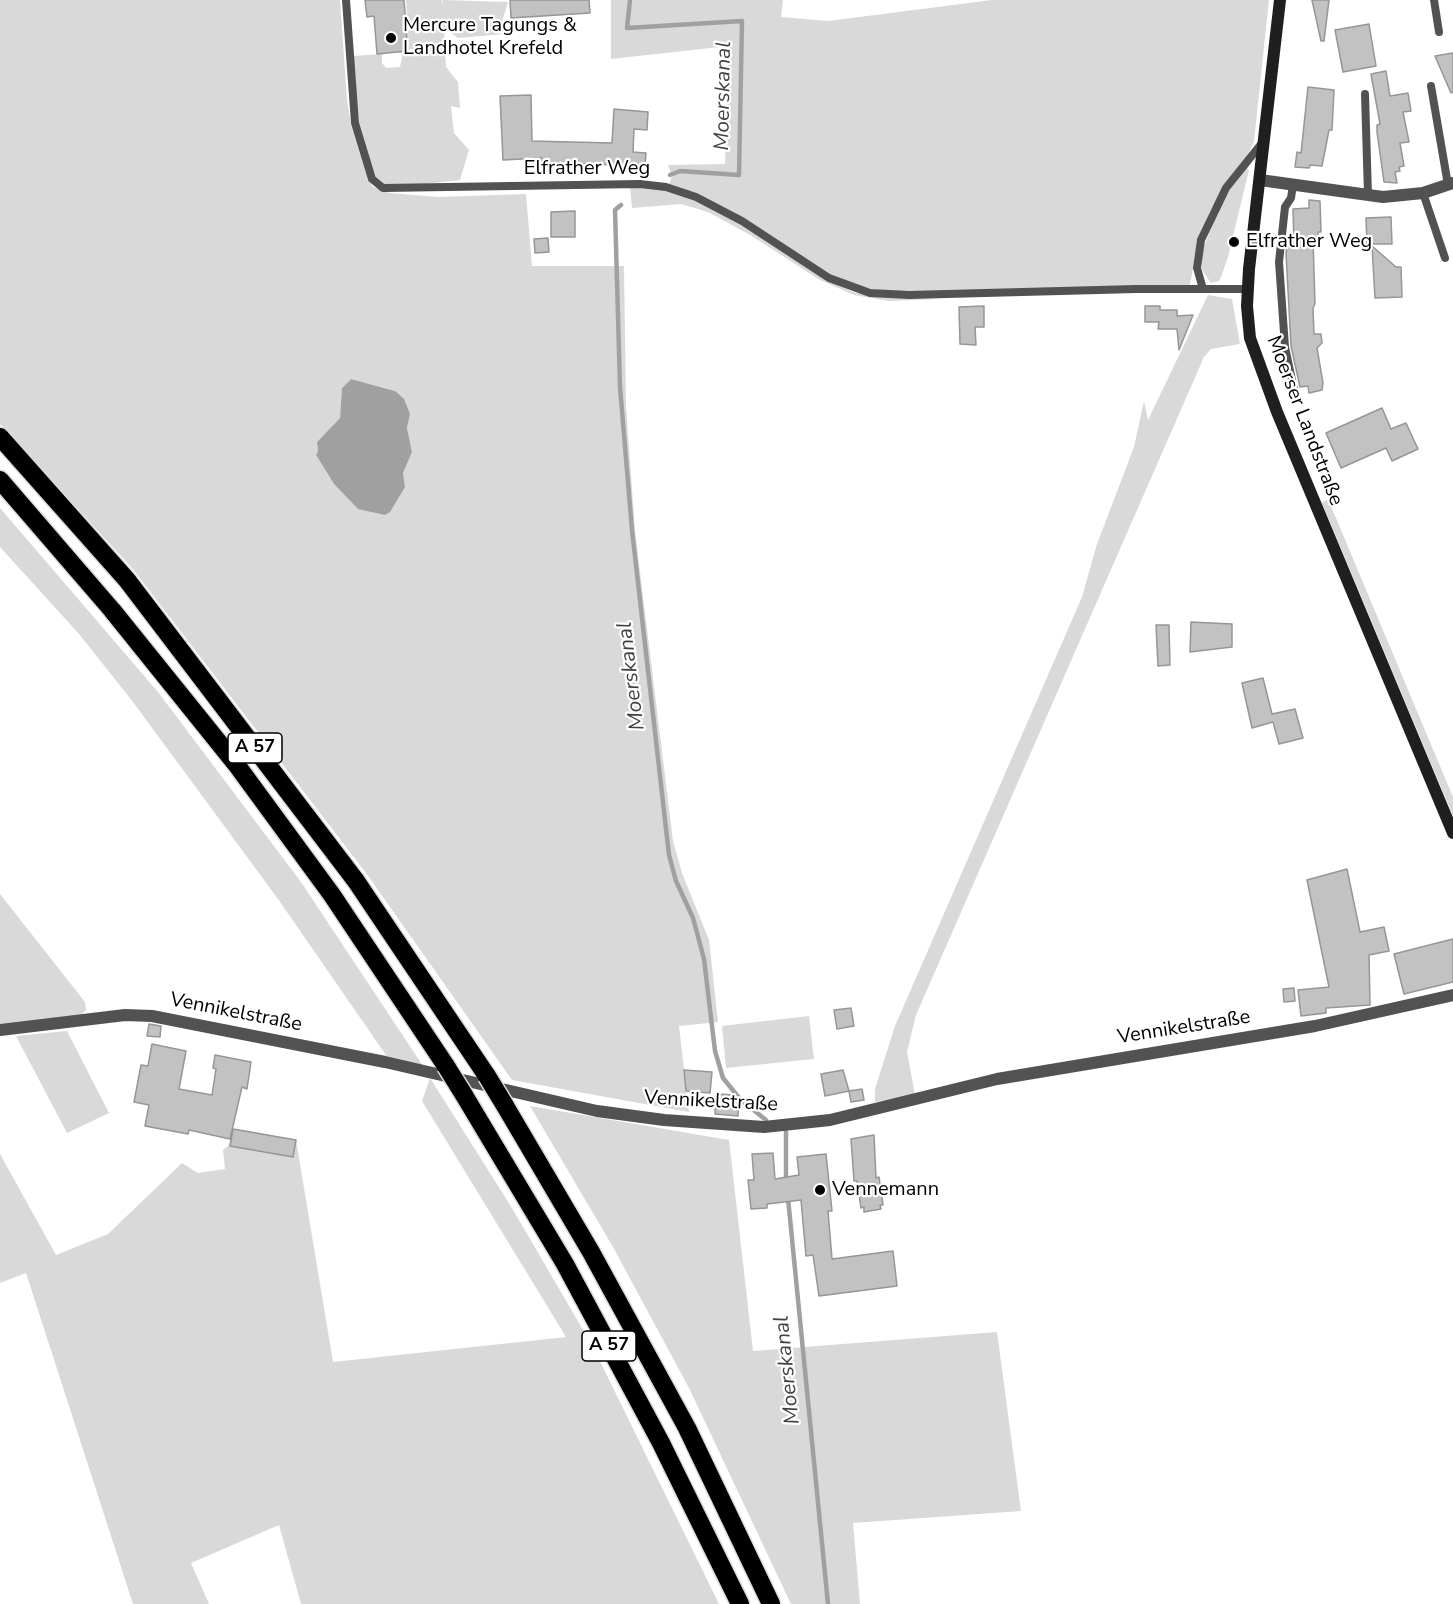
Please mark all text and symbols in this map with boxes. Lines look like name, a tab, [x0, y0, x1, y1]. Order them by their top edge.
place label: Mercure Tagungs & Landhotel Krefeld	[403, 14, 577, 61]
marker: Mercure Tagungs & Landhotel Krefeld	[384, 31, 398, 45]
water label: Moerskanal	[710, 41, 738, 151]
street label: Elfrather Weg	[524, 157, 650, 181]
place label: Elfrather Weg	[1246, 230, 1372, 254]
marker: Elfrather Weg	[1227, 235, 1241, 249]
street label: Moerser Landstraße	[1261, 333, 1347, 509]
water label: Moerskanal	[613, 620, 651, 732]
road number: A 57	[228, 733, 282, 763]
street label: Vennikelstraße	[168, 988, 304, 1038]
street label: Vennikelstraße	[1116, 1006, 1252, 1050]
street label: Vennikelstraße	[643, 1087, 779, 1117]
place label: Vennemann	[832, 1178, 939, 1202]
marker: Vennemann	[813, 1183, 827, 1197]
water label: Moerskanal	[770, 1314, 806, 1426]
road number: A 57	[582, 1331, 636, 1361]

